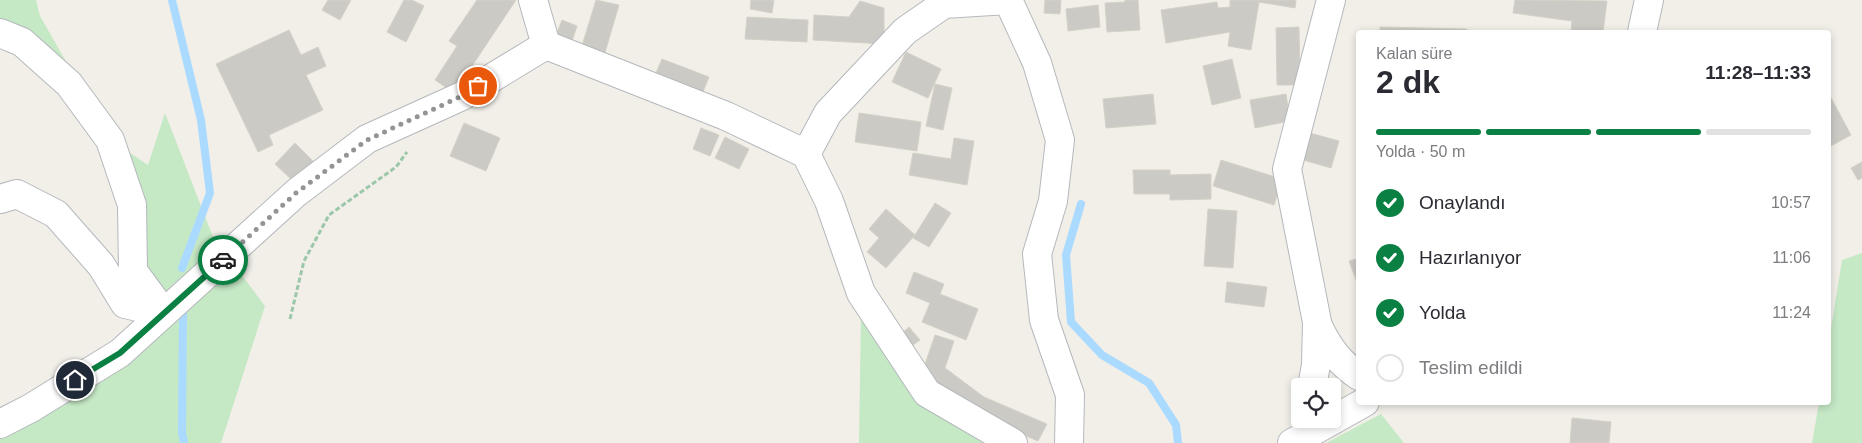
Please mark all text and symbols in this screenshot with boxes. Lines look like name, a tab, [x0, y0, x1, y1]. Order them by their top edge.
text: Kalan süre	[1376, 45, 1453, 62]
text: 11:28–11:33	[1705, 62, 1811, 83]
text: 2 dk	[1376, 64, 1440, 100]
pin	[457, 65, 499, 107]
icon: bag	[464, 72, 492, 100]
text: Yolda · 50 m	[1376, 143, 1465, 160]
icon: check	[1376, 189, 1404, 217]
text: Onaylandı	[1419, 192, 1506, 213]
text: 10:57	[1771, 194, 1811, 211]
courier	[198, 235, 248, 285]
icon: check	[1376, 244, 1404, 272]
icon: car	[209, 246, 237, 274]
text: Hazırlanıyor	[1419, 247, 1521, 268]
text: 11:06	[1772, 249, 1811, 266]
icon: check	[1376, 299, 1404, 327]
text: Yolda	[1419, 302, 1466, 323]
text: 11:24	[1772, 304, 1811, 321]
text: Teslim edildi	[1419, 357, 1522, 378]
pin	[54, 359, 96, 401]
icon: home	[61, 366, 89, 394]
map controls	[1291, 378, 1341, 428]
button: locate	[1291, 378, 1341, 428]

